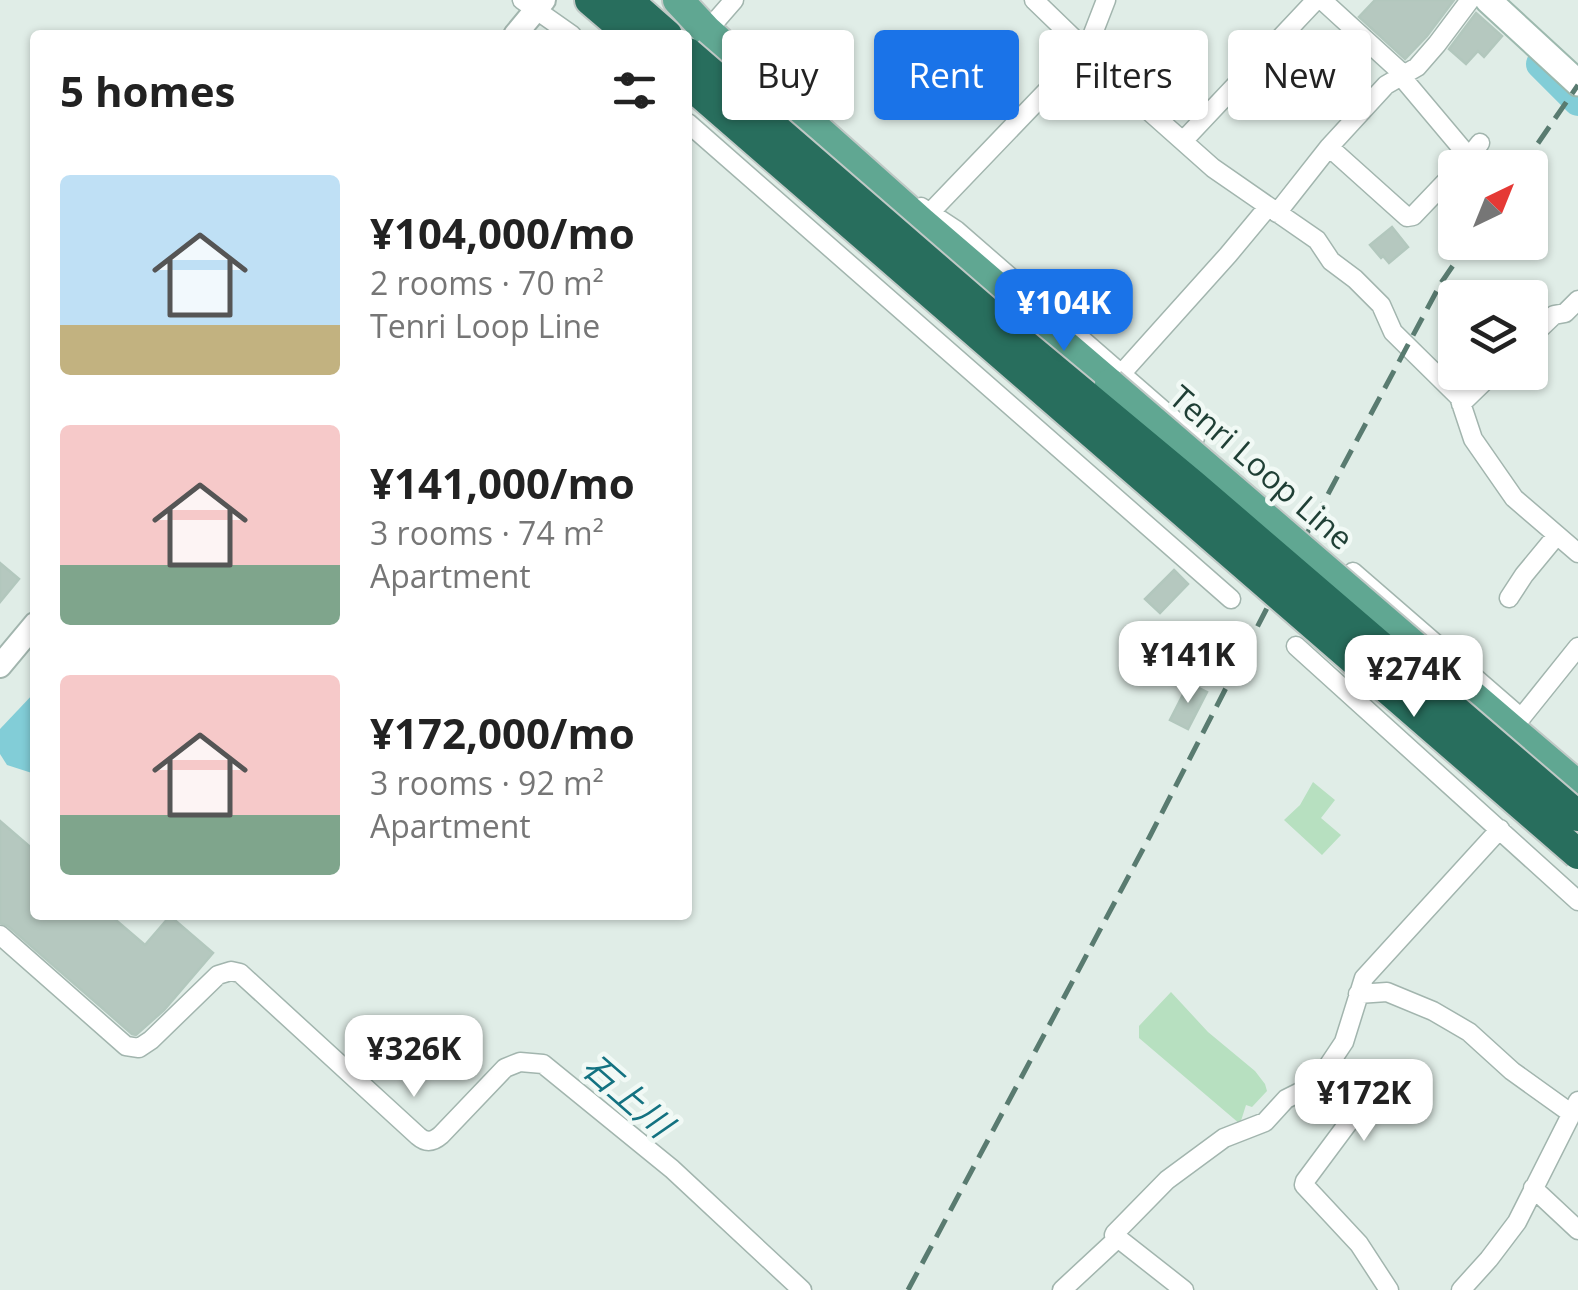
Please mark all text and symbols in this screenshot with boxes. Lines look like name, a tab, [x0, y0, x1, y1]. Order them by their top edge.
chip: Buy	[722, 30, 854, 120]
chip: Rent	[874, 30, 1019, 120]
chip: Filters	[1039, 30, 1208, 120]
chip: New	[1228, 30, 1371, 120]
text: 5 homes	[60, 62, 235, 119]
icon: filters	[607, 63, 662, 118]
north arrow	[1438, 150, 1548, 260]
map controls	[1438, 150, 1548, 390]
text: ¥104,000/mo	[370, 204, 635, 261]
icon: home	[140, 215, 260, 335]
text: 2 rooms · 70 m²	[370, 261, 604, 304]
pin: ¥104K	[994, 269, 1134, 354]
text: ¥104K	[1017, 280, 1111, 323]
button: layers	[1438, 280, 1548, 390]
text: Tenri Loop Line	[370, 304, 600, 347]
street label: Tenri Loop Line	[1161, 375, 1363, 559]
text: ¥141,000/mo	[370, 454, 635, 511]
icon: home	[140, 465, 260, 585]
text: 3 rooms · 74 m²	[370, 511, 604, 554]
text: Apartment	[370, 554, 531, 597]
pin: ¥141K	[1118, 621, 1258, 706]
text: ¥141K	[1141, 632, 1235, 675]
pin: ¥274K	[1344, 635, 1484, 720]
text: ¥274K	[1367, 646, 1461, 689]
text: ¥172,000/mo	[370, 704, 635, 761]
icon: home	[140, 715, 260, 835]
text: 3 rooms · 92 m²	[370, 761, 604, 804]
text: Apartment	[370, 804, 531, 847]
pin: ¥326K	[344, 1015, 484, 1100]
text: ¥326K	[367, 1026, 461, 1069]
water label: 石上川	[573, 1043, 686, 1150]
pin: ¥172K	[1294, 1059, 1434, 1144]
text: ¥172K	[1317, 1070, 1411, 1113]

